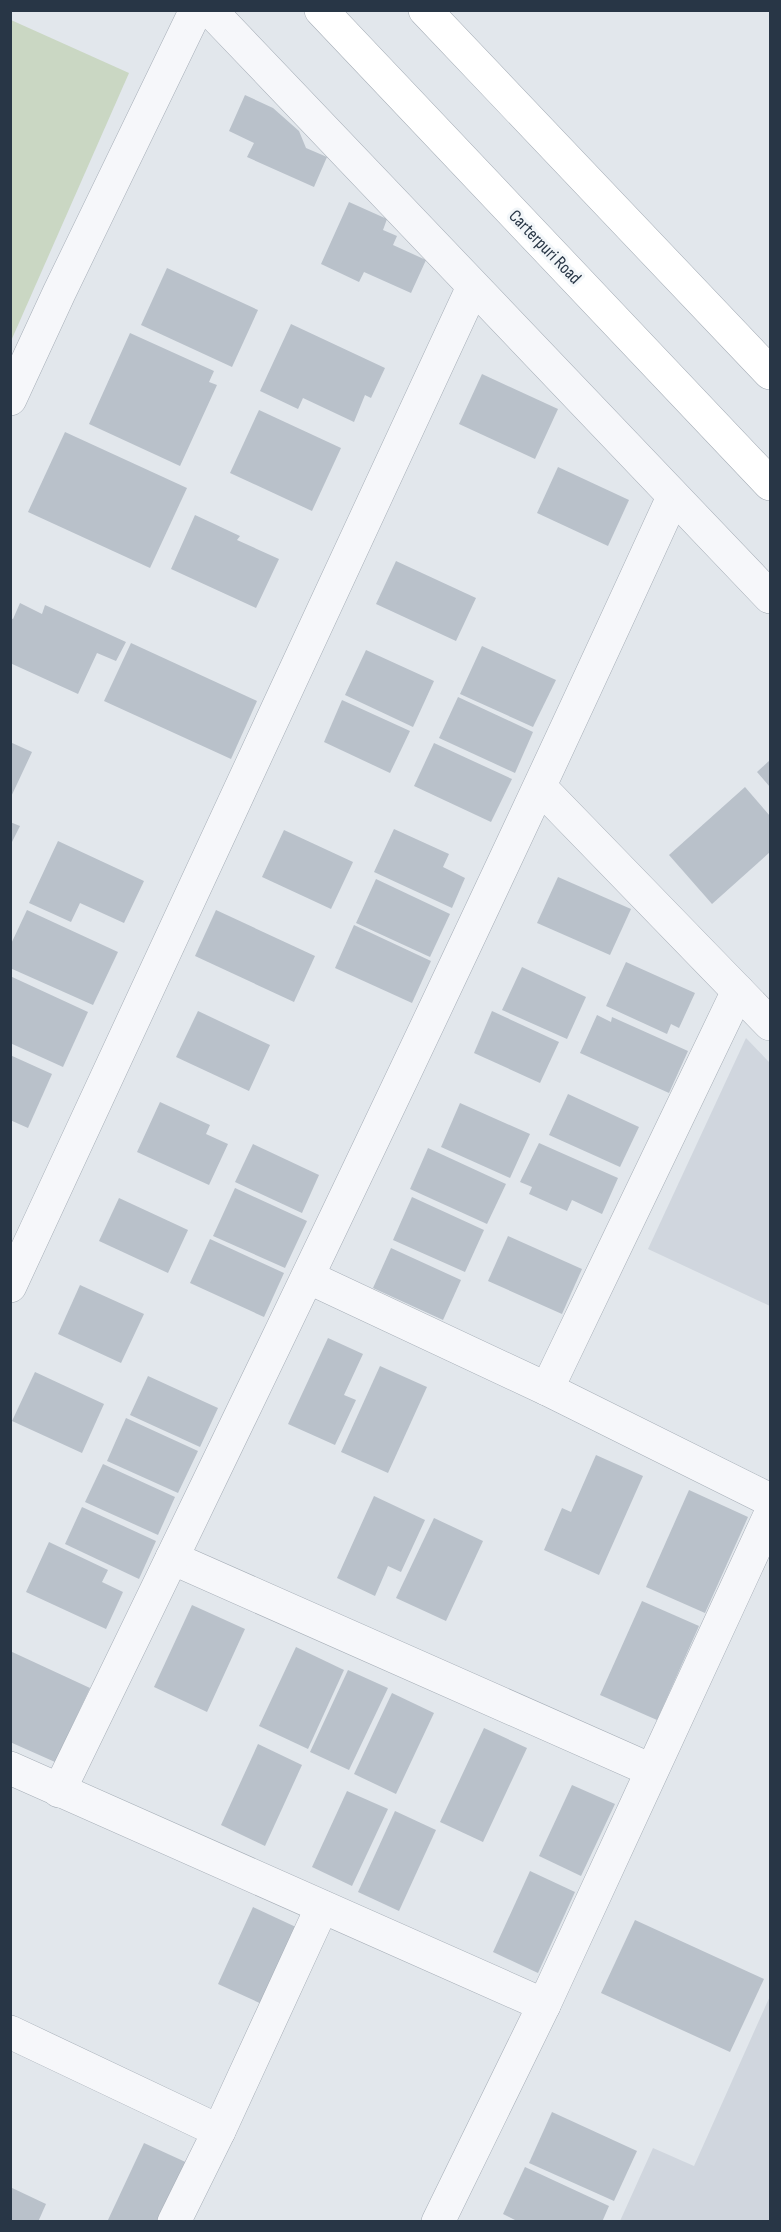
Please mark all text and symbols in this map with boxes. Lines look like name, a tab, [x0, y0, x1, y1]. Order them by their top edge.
street label: Carterpuri Road	[505, 206, 585, 288]

